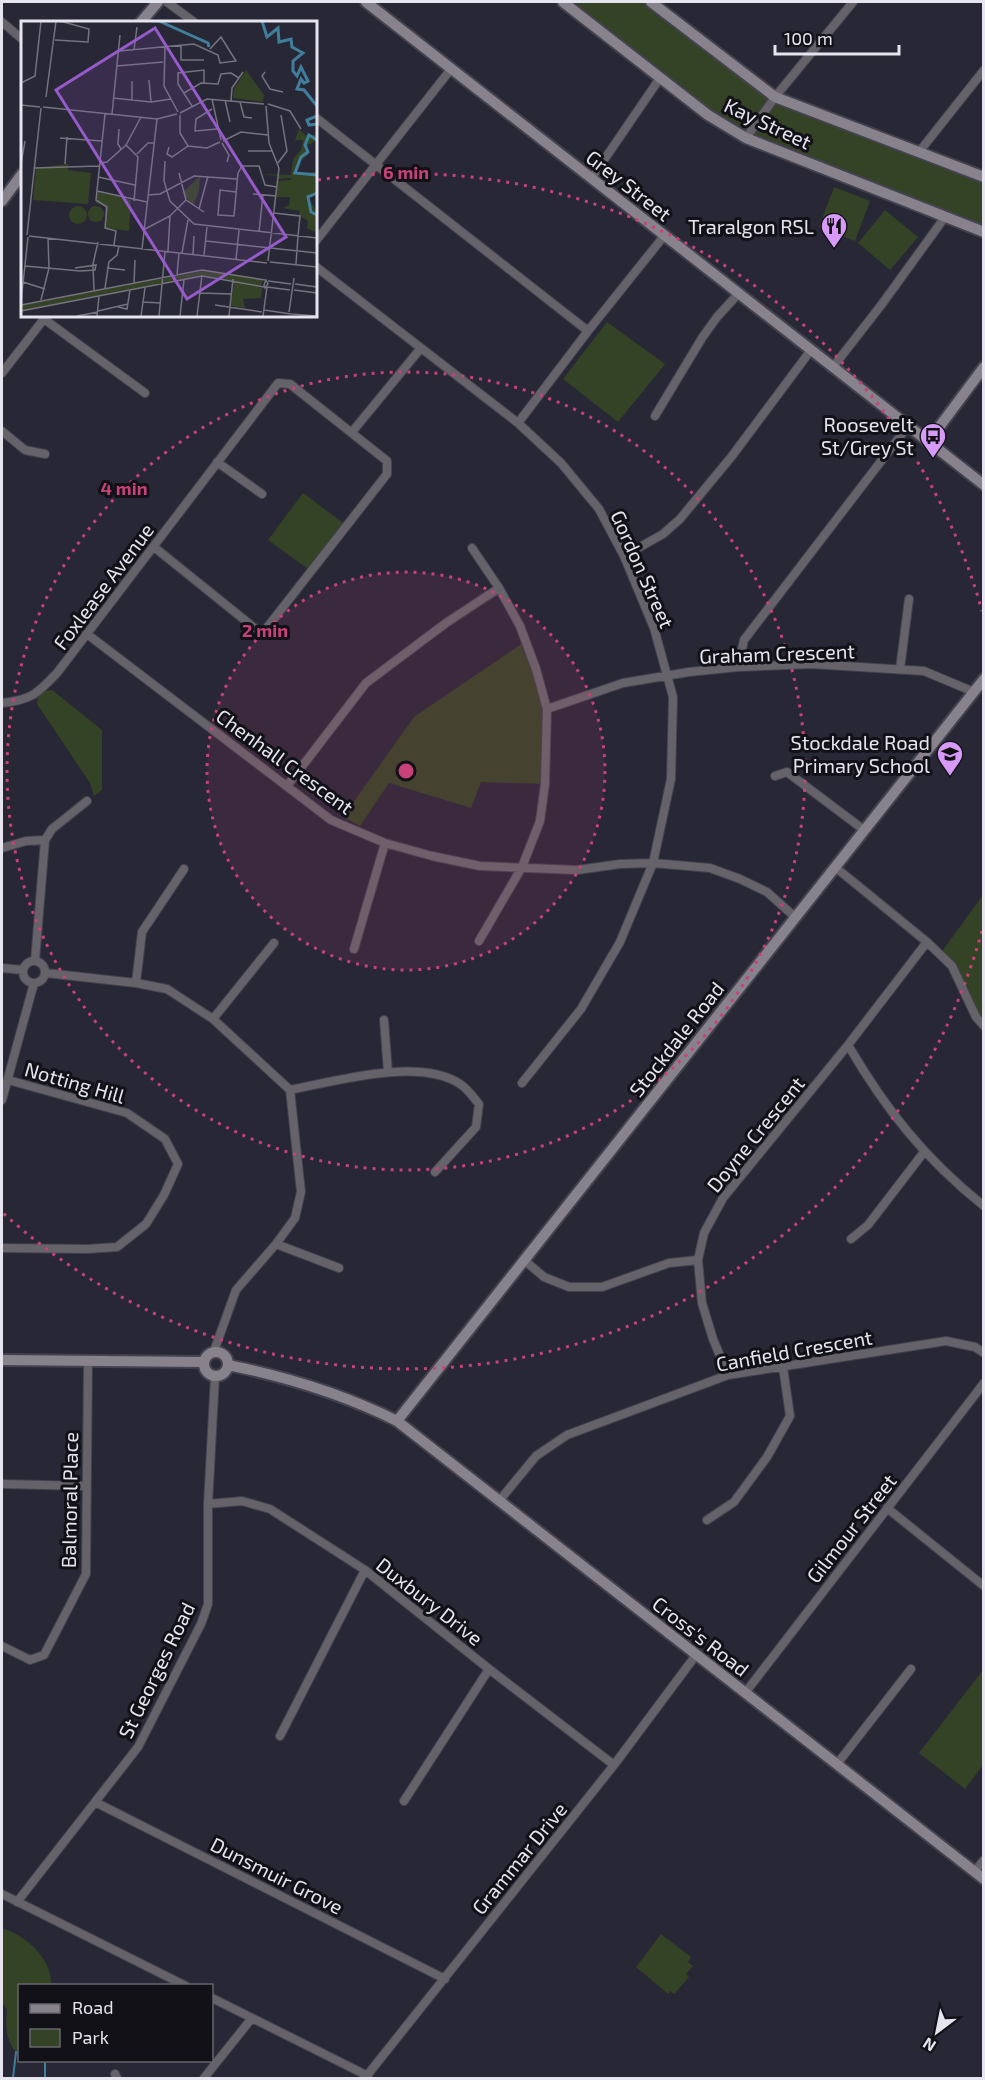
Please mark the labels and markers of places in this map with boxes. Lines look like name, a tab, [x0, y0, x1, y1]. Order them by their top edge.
restaurant icon: Traralgon RSL	[819, 211, 849, 249]
place label: Traralgon RSL	[688, 214, 814, 238]
place label: Roosevelt St/Grey St	[821, 412, 914, 459]
bus stop icon: Roosevelt St/Grey St	[918, 421, 948, 459]
place label: Stockdale Road Primary School	[791, 730, 930, 777]
school or university icon: Stockdale Road Primary School	[935, 739, 965, 777]
centre of rings	[396, 761, 416, 781]

